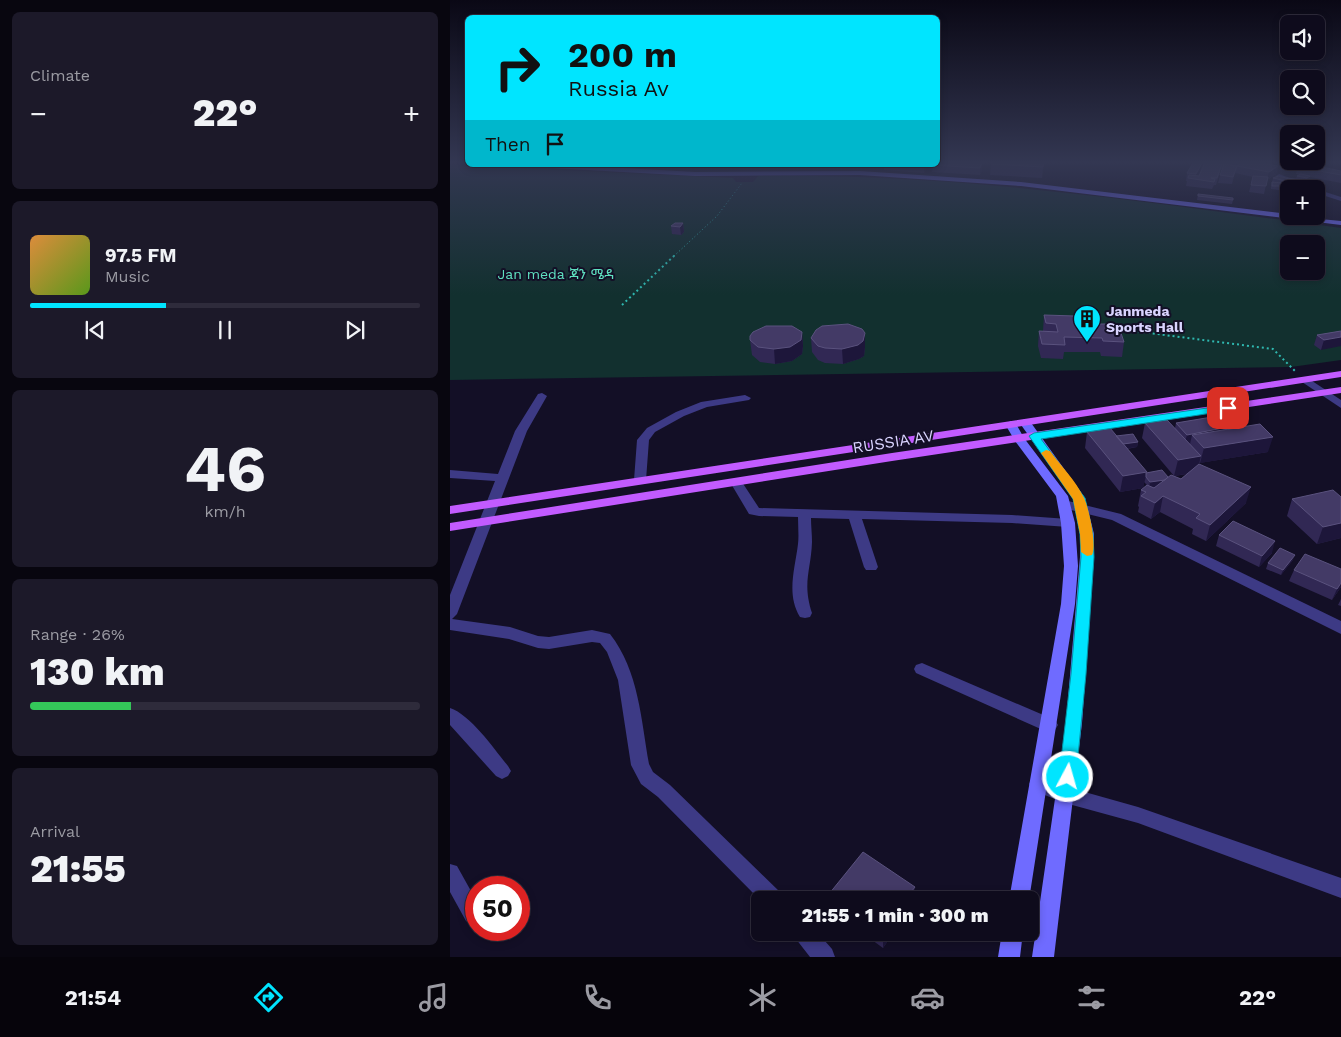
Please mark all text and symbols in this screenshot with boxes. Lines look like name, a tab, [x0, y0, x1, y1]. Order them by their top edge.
map controls	[1280, 15, 1325, 280]
button: sound	[1280, 15, 1325, 60]
text: 200 m	[568, 34, 677, 76]
icon: right	[485, 35, 550, 100]
text: Climate	[30, 66, 90, 85]
button: search	[1280, 70, 1325, 115]
text: Russia Av	[568, 76, 669, 101]
text: 22°	[193, 91, 257, 135]
text: −	[30, 97, 47, 130]
text: +	[403, 97, 420, 130]
button: layers	[1280, 125, 1325, 170]
icon: arrive	[541, 130, 569, 158]
text: Then	[485, 133, 531, 156]
button: +	[1280, 180, 1325, 225]
button: −	[1280, 235, 1325, 280]
text: 97.5 FM	[105, 244, 176, 267]
park label: Jan meda ጃን ሜዳ	[498, 266, 614, 282]
text: Music	[105, 267, 150, 286]
place label: Janmeda Sports Hall	[1106, 303, 1184, 335]
building icon: Janmeda Sports Hall	[1072, 304, 1102, 343]
icon: previous	[81, 316, 109, 344]
icon: pause	[211, 316, 239, 344]
icon: next	[341, 316, 369, 344]
pin	[1207, 387, 1249, 429]
icon: arrive	[1214, 394, 1242, 422]
street label: RUSSIA AV	[851, 426, 935, 457]
text: 46	[184, 431, 266, 507]
text: km/h	[204, 502, 246, 521]
text: Range · 26%	[30, 625, 125, 644]
text: 130 km	[30, 650, 164, 694]
position arrow	[1041, 750, 1093, 802]
text: Arrival	[30, 822, 80, 841]
text: 21:55	[30, 847, 126, 891]
speed limit sign: 50	[465, 876, 530, 941]
text: 21:55 · 1 min · 300 m	[802, 904, 988, 927]
icon: directions	[251, 980, 286, 1015]
icon: music	[416, 980, 451, 1015]
icon: phone	[580, 980, 615, 1015]
icon: climate	[745, 980, 780, 1015]
icon: car	[910, 980, 945, 1015]
icon: filters	[1074, 980, 1109, 1015]
text: 21:54	[65, 985, 121, 1010]
text: 22°	[1239, 985, 1276, 1010]

